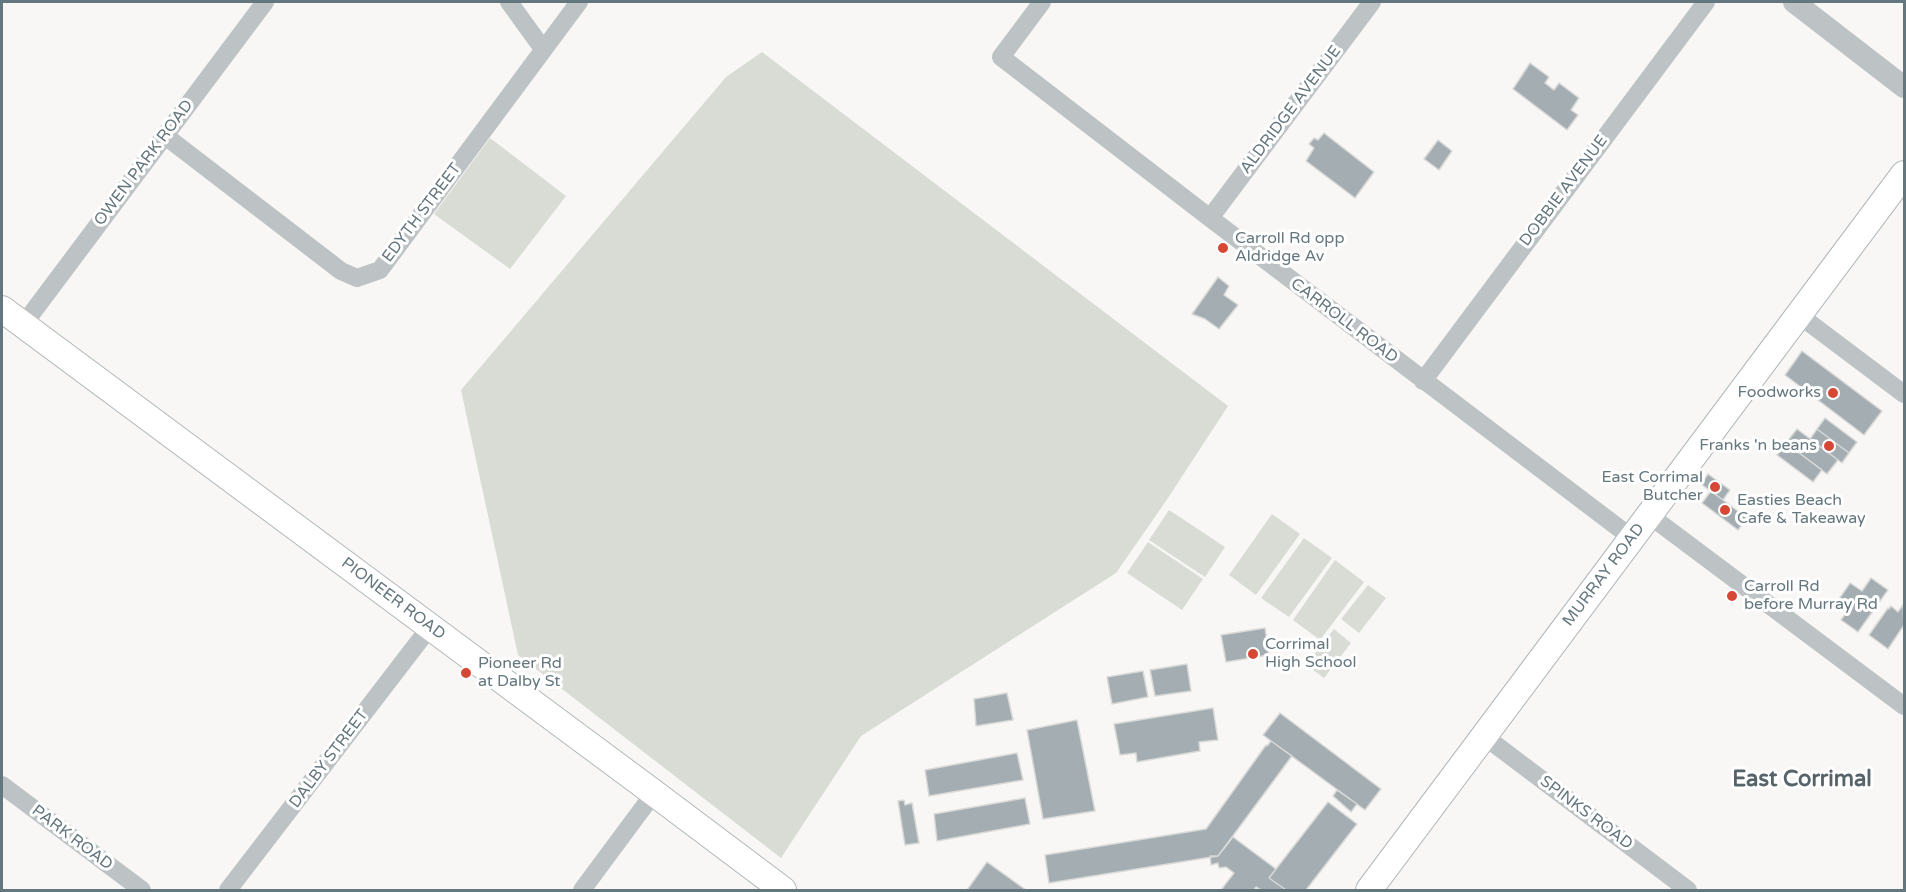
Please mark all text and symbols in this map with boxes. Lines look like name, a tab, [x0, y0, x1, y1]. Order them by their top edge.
street label: ALDRIDGE AVENUE	[1237, 42, 1345, 178]
street label: OWEN PARK ROAD	[90, 96, 198, 230]
street label: DOBBIE AVENUE	[1516, 132, 1612, 250]
street label: EDYTH STREET	[378, 160, 466, 266]
place label: Carroll Rd opp Aldridge Av	[1235, 229, 1345, 267]
marker: Carroll Rd opp Aldridge Av	[1216, 241, 1230, 255]
street label: CARROLL ROAD	[1287, 274, 1401, 368]
place label: Foodworks	[1738, 383, 1821, 403]
marker: Foodworks	[1826, 386, 1840, 400]
place label: Franks 'n beans	[1699, 436, 1817, 456]
marker: Franks 'n beans	[1822, 439, 1836, 453]
place label: East Corrimal Butcher	[1602, 468, 1703, 506]
marker: East Corrimal Butcher	[1708, 480, 1722, 494]
place label: Easties Beach Cafe & Takeaway	[1737, 491, 1866, 529]
marker: Easties Beach Cafe & Takeaway	[1718, 503, 1732, 517]
street label: MURRAY ROAD	[1559, 520, 1649, 630]
street label: PIONEER ROAD	[337, 554, 449, 644]
place label: Carroll Rd before Murray Rd	[1744, 577, 1878, 615]
marker: Carroll Rd before Murray Rd	[1725, 589, 1739, 603]
place label: Corrimal High School	[1265, 635, 1356, 673]
marker: Corrimal High School	[1246, 647, 1260, 661]
place label: Pioneer Rd at Dalby St	[478, 654, 562, 692]
marker: Pioneer Rd at Dalby St	[459, 666, 473, 680]
street label: DALBY STREET	[286, 706, 372, 812]
district label: East Corrimal	[1732, 767, 1872, 793]
street label: SPINKS ROAD	[1536, 772, 1636, 854]
street label: PARK ROAD	[28, 801, 116, 875]

